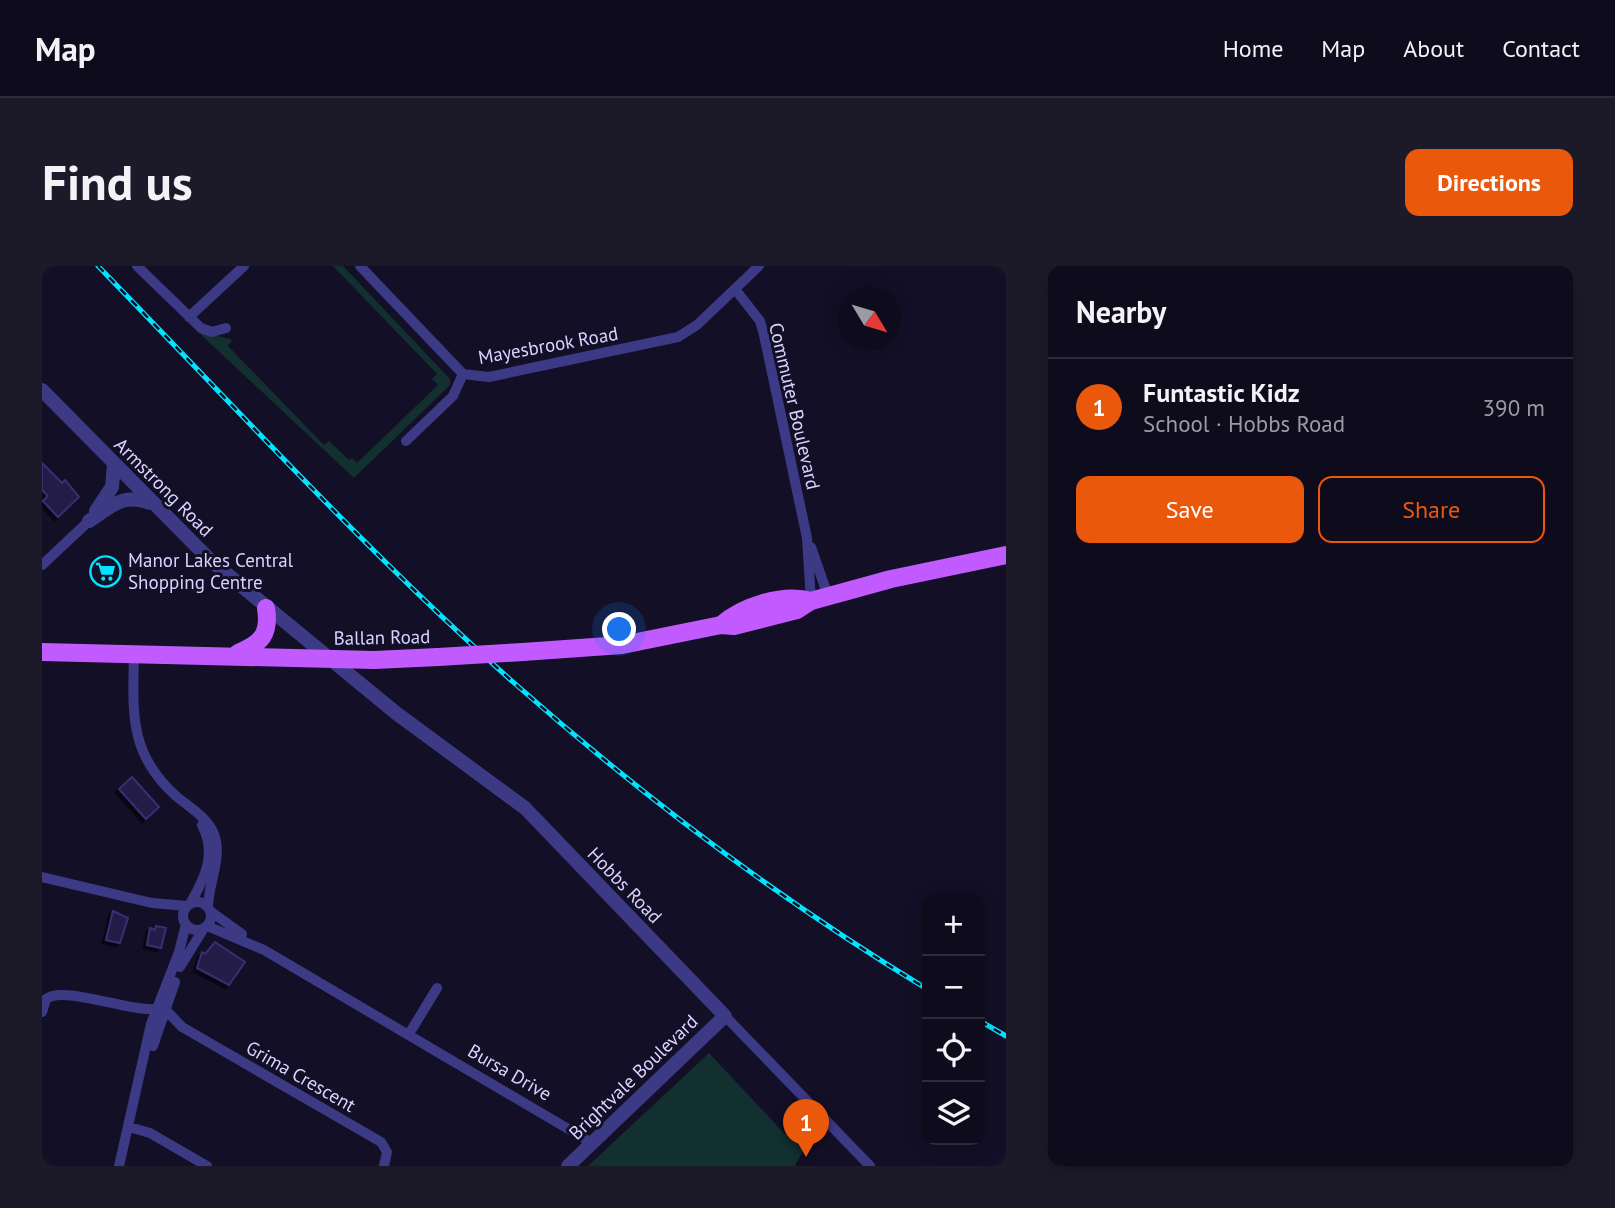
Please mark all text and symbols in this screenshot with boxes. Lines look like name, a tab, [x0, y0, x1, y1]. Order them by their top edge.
text: Map	[35, 27, 96, 70]
text: Home	[1223, 33, 1283, 64]
text: Map	[1321, 33, 1365, 64]
text: About	[1403, 33, 1464, 64]
text: Contact	[1502, 33, 1580, 64]
button: Directions	[1405, 149, 1573, 216]
text: Find us	[42, 150, 193, 214]
north arrow	[838, 287, 901, 350]
text: Nearby	[1076, 292, 1166, 331]
street label: Commuter Boulevard	[764, 320, 826, 492]
street label: Mayesbrook Road	[476, 321, 620, 369]
text: Funtastic Kidz	[1143, 376, 1300, 409]
text: 1	[1092, 393, 1106, 422]
text: 390 m	[1483, 393, 1545, 422]
text: School · Hobbs Road	[1143, 409, 1345, 438]
street label: Armstrong Road	[110, 433, 218, 541]
button: Save	[1076, 476, 1304, 543]
button: Share	[1318, 476, 1545, 543]
place label: Manor Lakes Central Shopping Centre	[128, 548, 294, 594]
supermarket icon: Manor Lakes Central Shopping Centre	[88, 554, 122, 588]
your location	[602, 612, 636, 646]
street label: Ballan Road	[333, 624, 431, 650]
street label: Hobbs Road	[583, 842, 667, 928]
map controls	[922, 893, 985, 1145]
button: +	[922, 893, 985, 956]
button: −	[922, 956, 985, 1019]
street label: Brightvale Boulevard	[563, 1009, 703, 1145]
button: locate	[922, 1019, 985, 1082]
street label: Grima Crescent	[242, 1035, 360, 1117]
street label: Bursa Drive	[464, 1038, 556, 1106]
button: layers	[922, 1082, 985, 1145]
pin: 1	[783, 1099, 829, 1157]

